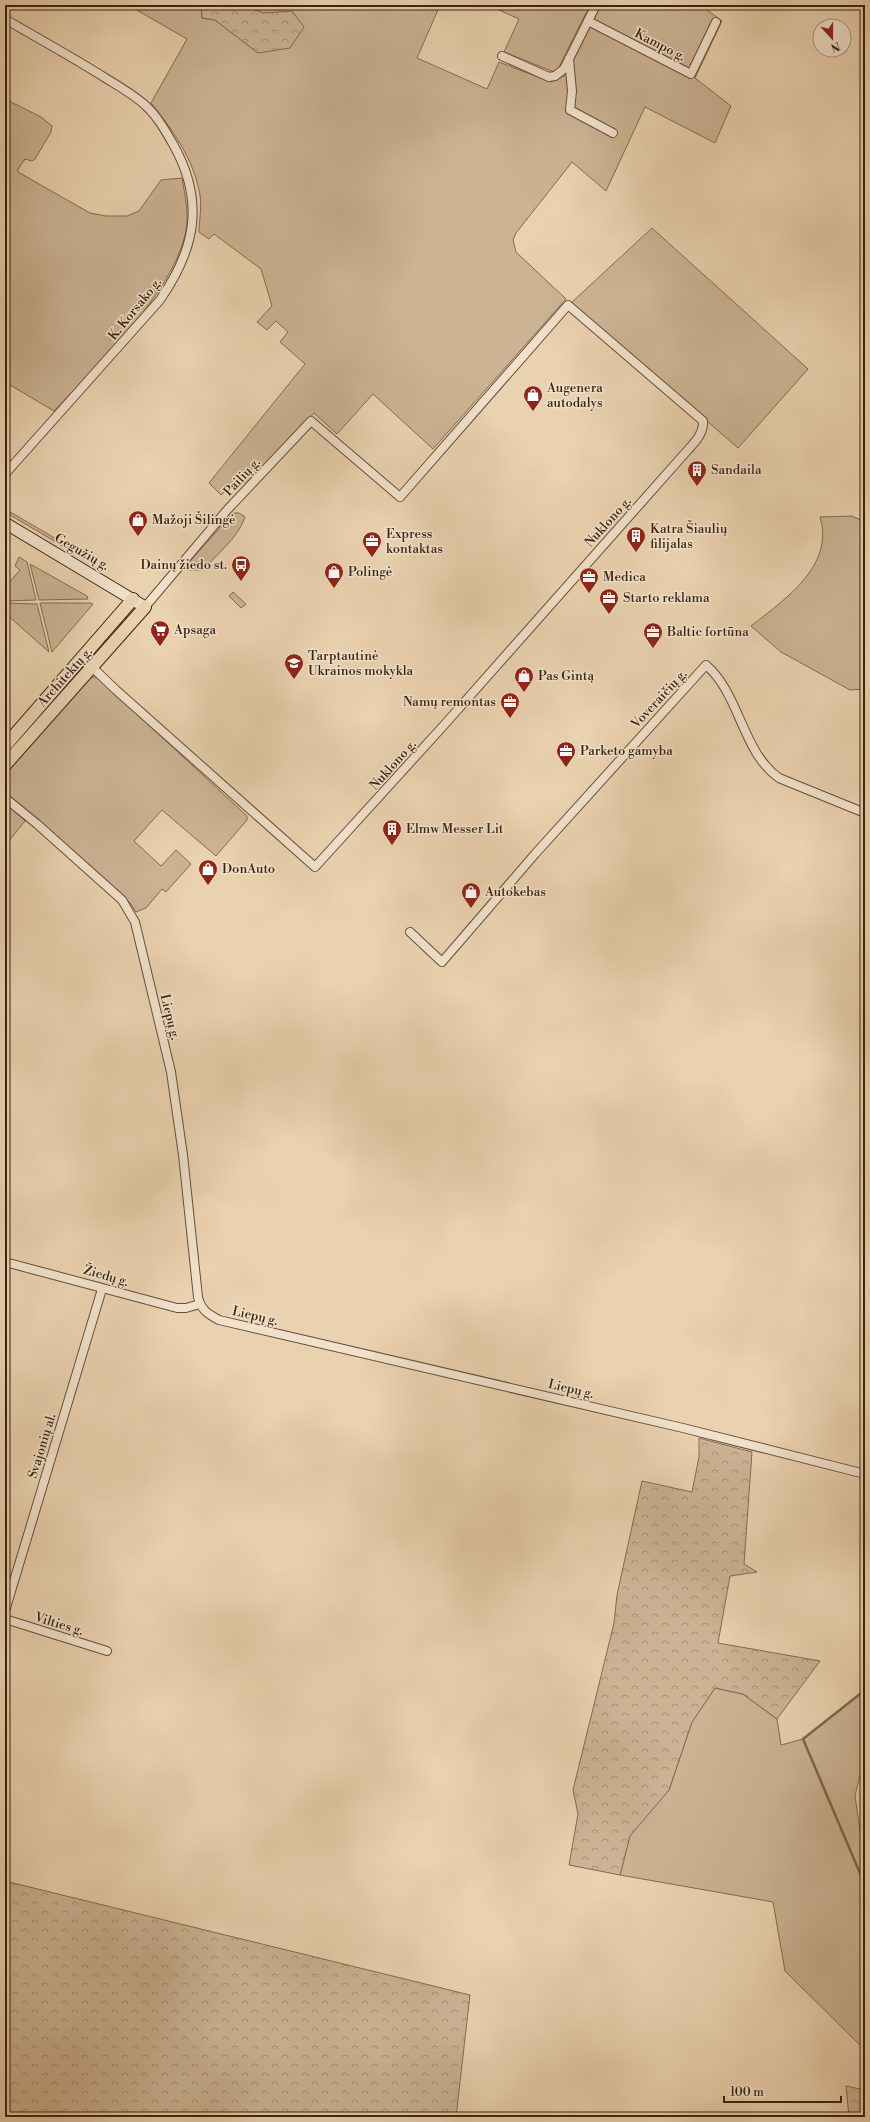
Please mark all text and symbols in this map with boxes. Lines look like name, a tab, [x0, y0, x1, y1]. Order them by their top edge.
north arrow	[812, 18, 852, 58]
street label: Kampo g.	[632, 25, 688, 65]
text: N	[828, 38, 842, 55]
street label: K. Korsako g.	[105, 274, 165, 343]
place label: Augenera autodalys	[546, 380, 603, 411]
shop icon: Augenera autodalys	[522, 384, 544, 412]
street label: Pailių g.	[220, 454, 264, 500]
building icon: Sandaila	[686, 459, 708, 487]
place label: Sandaila	[711, 462, 762, 478]
street label: Nuklono g.	[581, 494, 635, 550]
shop icon: Mažoji Šilingė	[127, 509, 149, 537]
place label: Mažoji Šilingė	[152, 511, 236, 528]
place label: Katra Šiaulių filijalas	[650, 520, 728, 552]
building icon: Katra Šiaulių filijalas	[625, 525, 647, 553]
place label: Express kontaktas	[386, 526, 443, 557]
street label: Gegužių g.	[52, 530, 112, 574]
office icon: Express kontaktas	[361, 530, 383, 558]
bus stop icon: Dainų žiedo st.	[230, 554, 252, 582]
place label: Dainų žiedo st.	[140, 557, 227, 573]
shop icon: Polingė	[323, 561, 345, 589]
place label: Polingė	[348, 564, 393, 580]
office icon: Medica	[578, 566, 600, 594]
place label: Medica	[603, 569, 646, 585]
office icon: Starto reklama	[598, 587, 620, 615]
place label: Starto reklama	[623, 590, 710, 606]
supermarket icon: Apsaga	[149, 619, 171, 647]
office icon: Baltic fortūna	[642, 621, 664, 649]
place label: Apsaga	[173, 622, 216, 638]
place label: Baltic fortūna	[666, 624, 749, 640]
street label: Architektų g.	[33, 644, 96, 711]
place label: Tarptautinė Ukrainos mokykla	[308, 648, 414, 679]
school or university icon: Tarptautinė Ukrainos mokykla	[283, 652, 305, 680]
shop icon: Pas Gintą	[513, 665, 535, 693]
street label: Voveraičių g.	[627, 666, 690, 733]
place label: Pas Gintą	[538, 668, 595, 684]
office icon: Namų remontas	[499, 691, 521, 719]
place label: Namų remontas	[403, 694, 496, 710]
street label: Nuklono g.	[366, 737, 420, 793]
office icon: Parketo gamyba	[555, 740, 577, 768]
place label: Parketo gamyba	[580, 743, 673, 759]
building icon: Elmw Messer Lit	[381, 818, 403, 846]
place label: Elmw Messer Lit	[406, 821, 504, 837]
shop icon: DonAuto	[197, 858, 219, 886]
place label: DonAuto	[222, 861, 275, 877]
shop icon: Autokebas	[460, 881, 482, 909]
place label: Autokebas	[484, 884, 546, 900]
street label: Liepų g.	[157, 992, 183, 1042]
street label: Žiedų g.	[82, 1261, 131, 1290]
street label: Liepų g.	[231, 1303, 280, 1329]
street label: Liepų g.	[547, 1376, 596, 1402]
street label: Svajonių al.	[25, 1411, 59, 1480]
street label: Vilties g.	[32, 1609, 85, 1639]
scale bar	[724, 2078, 841, 2104]
text: 100 m	[730, 2085, 764, 2100]

